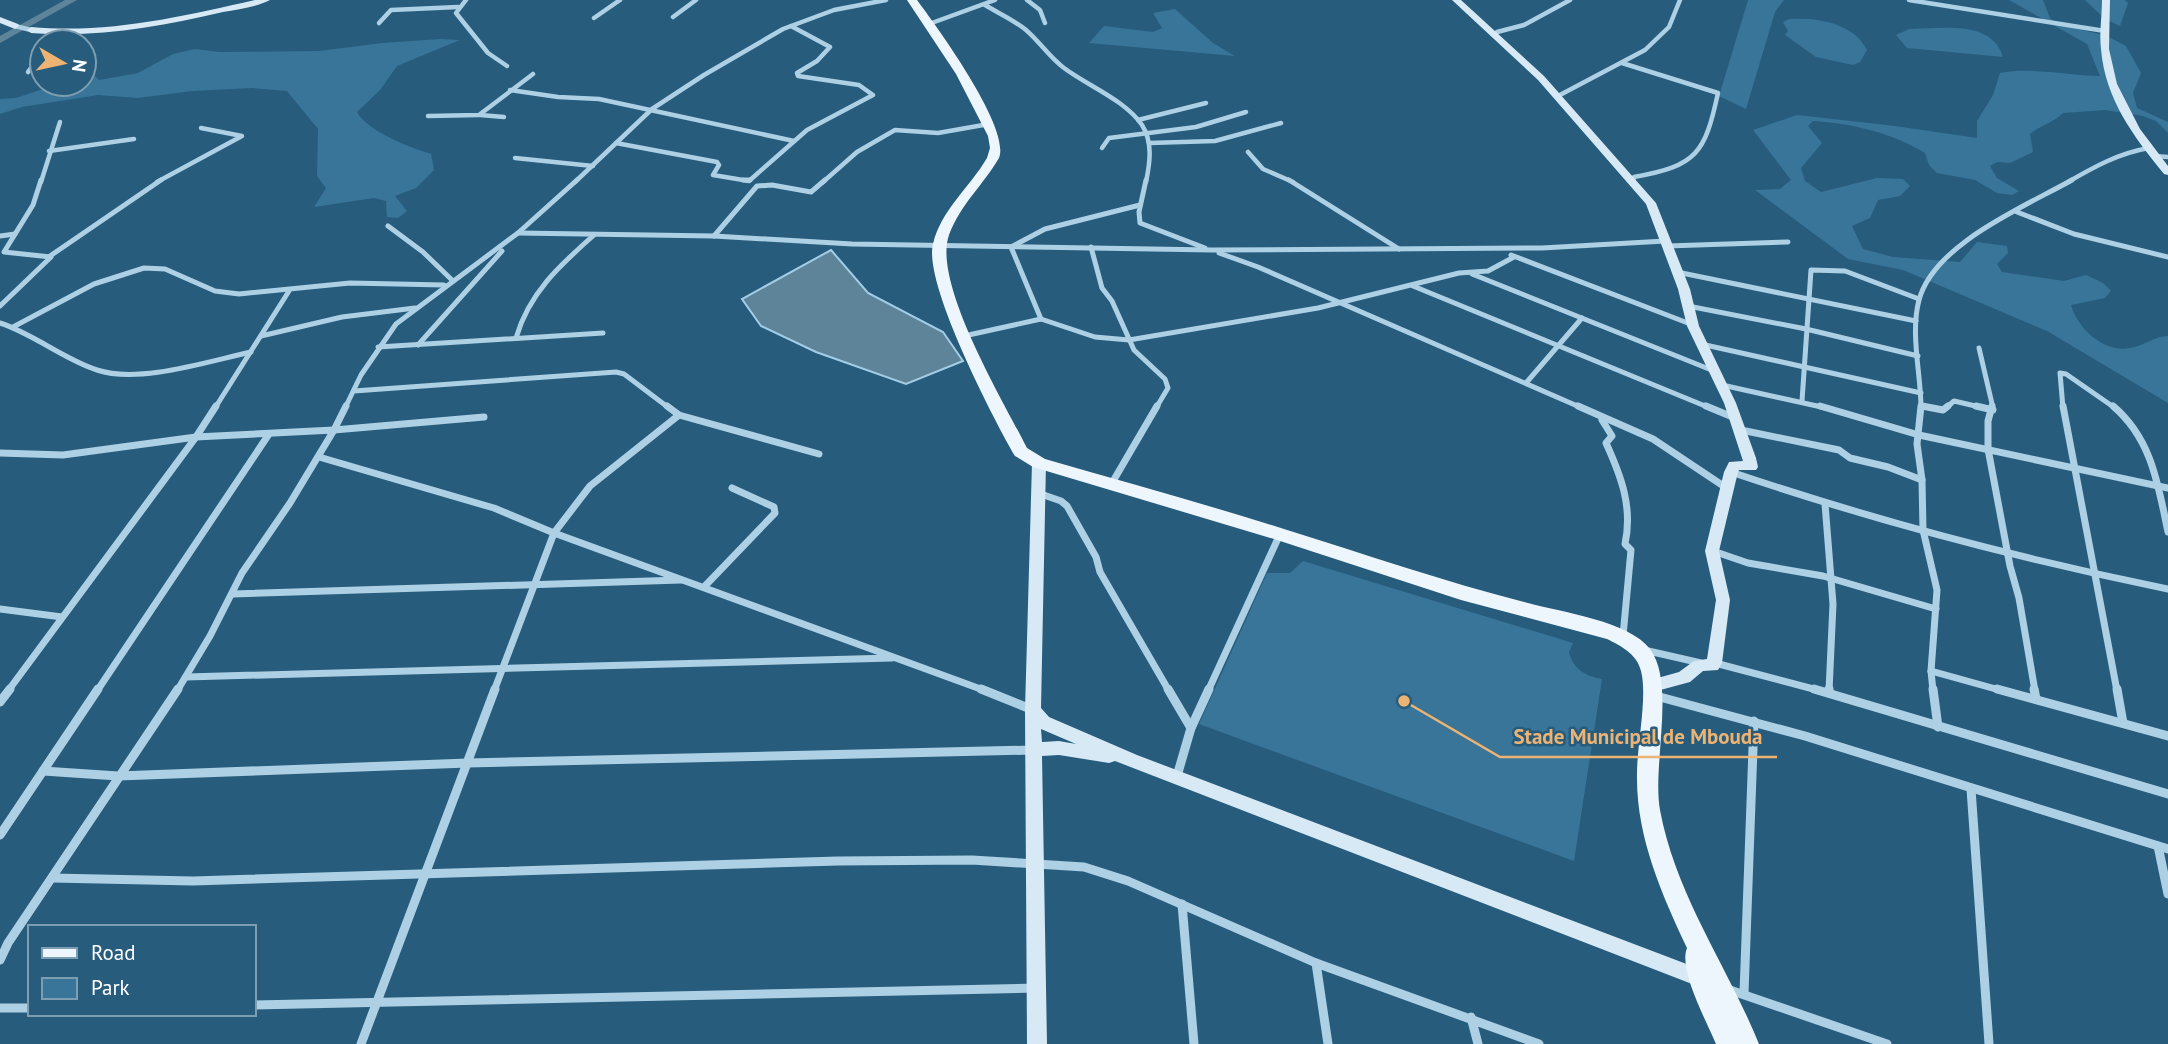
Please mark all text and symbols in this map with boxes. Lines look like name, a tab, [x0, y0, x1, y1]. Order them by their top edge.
north arrow	[28, 28, 98, 98]
text: N	[67, 58, 93, 74]
callout: Stade Municipal de Mbouda	[1500, 715, 1777, 757]
text: Stade Municipal de Mbouda	[1513, 723, 1763, 750]
legend	[28, 925, 256, 1016]
text: Road	[91, 939, 135, 966]
text: Park	[91, 974, 130, 1001]

